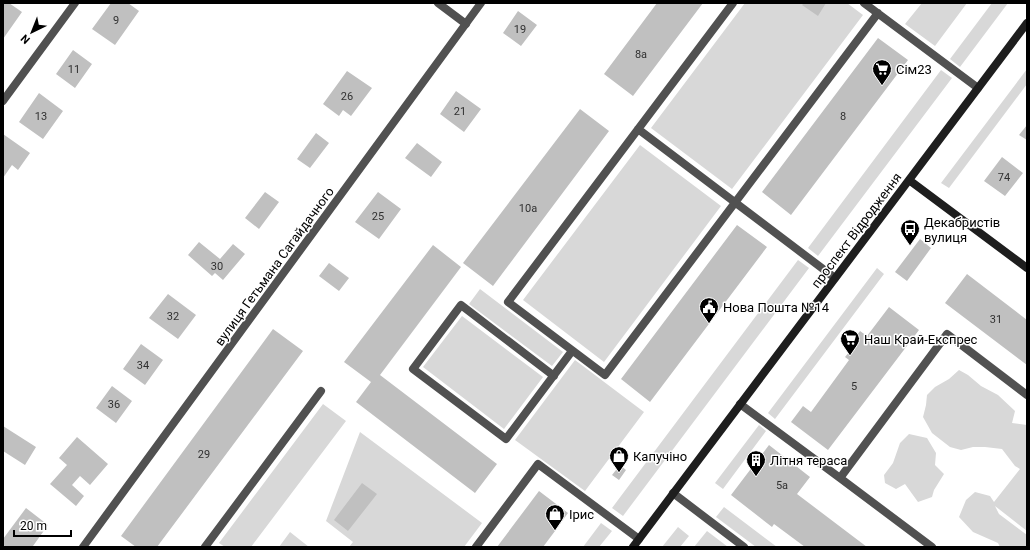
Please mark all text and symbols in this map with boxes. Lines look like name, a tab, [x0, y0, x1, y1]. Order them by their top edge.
north arrow	[12, 12, 52, 52]
house number: 9	[113, 14, 119, 27]
house number: 19	[514, 23, 526, 36]
text: N	[18, 31, 33, 46]
house number: 8а	[635, 48, 647, 61]
supermarket icon: Сім23	[871, 58, 893, 86]
place label: Сім23	[896, 62, 932, 77]
house number: 11	[68, 63, 80, 76]
house number: 26	[341, 90, 353, 103]
house number: 21	[454, 105, 466, 118]
house number: 13	[35, 110, 47, 123]
house number: 8	[840, 110, 846, 123]
street label: проспект Відродження	[808, 170, 905, 291]
house number: 74	[998, 171, 1010, 184]
street label: вулиця Гетьмана Сагайдачного	[212, 184, 337, 348]
house number: 10а	[519, 202, 537, 215]
house number: 25	[372, 210, 384, 223]
place label: Декабристів вулиця	[924, 215, 1000, 245]
bus stop icon: Декабристів вулиця	[899, 218, 921, 246]
house number: 30	[211, 260, 223, 273]
public building icon: Нова Пошта №14	[698, 296, 720, 324]
place label: Нова Пошта №14	[723, 300, 830, 315]
house number: 32	[167, 310, 179, 323]
house number: 31	[990, 313, 1002, 326]
supermarket icon: Наш Край-Експрес	[839, 328, 861, 356]
place label: Наш Край-Експрес	[864, 332, 978, 347]
house number: 34	[137, 359, 149, 372]
house number: 5	[851, 380, 857, 393]
house number: 36	[108, 398, 120, 411]
shop icon: Капучіно	[608, 445, 630, 473]
house number: 29	[198, 448, 210, 461]
place label: Капучіно	[633, 449, 687, 464]
building icon: Літня тераса	[745, 449, 767, 477]
place label: Літня тераса	[770, 453, 847, 468]
house number: 5а	[776, 479, 788, 492]
shop icon: Ірис	[544, 503, 566, 531]
place label: Ірис	[569, 507, 594, 522]
scale bar	[14, 512, 71, 538]
text: 20 m	[20, 519, 47, 533]

